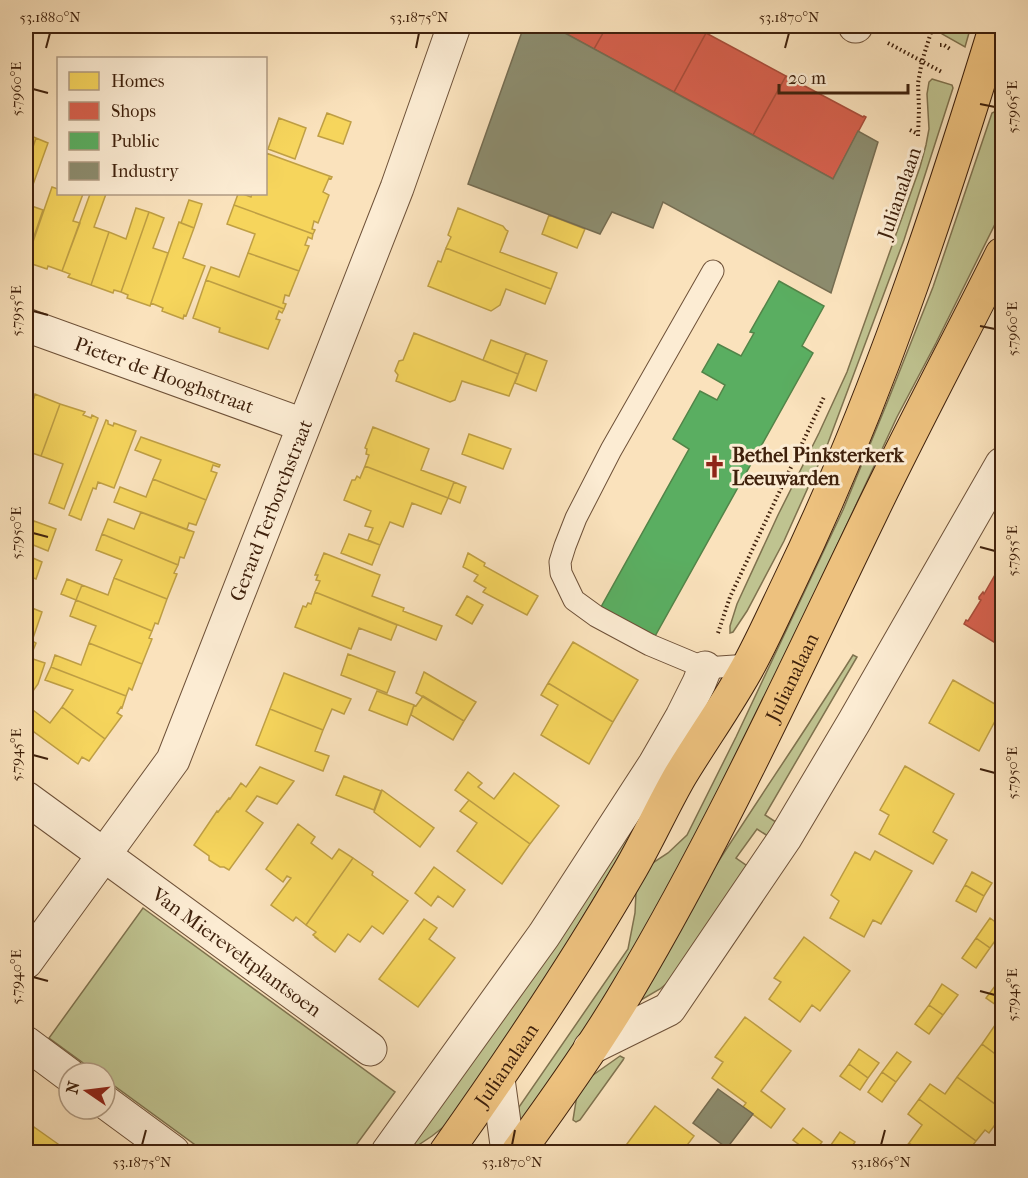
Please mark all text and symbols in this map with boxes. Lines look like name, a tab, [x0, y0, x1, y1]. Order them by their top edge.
text: 53.1880°N	[19, 8, 81, 26]
text: 53.1875°N	[390, 8, 449, 26]
text: 53.1870°N	[759, 8, 820, 26]
legend	[57, 57, 267, 195]
scale bar	[779, 57, 908, 95]
text: 5.7960°E	[7, 62, 25, 116]
text: 20 m	[788, 68, 826, 89]
text: Homes	[111, 71, 165, 92]
text: 5.7965°E	[1003, 81, 1021, 133]
text: Shops	[111, 101, 156, 122]
text: Public	[111, 131, 159, 152]
street label: Julianalaan	[872, 144, 926, 244]
text: Industry	[111, 161, 180, 182]
text: 5.7955°E	[7, 285, 25, 337]
text: 5.7960°E	[1003, 302, 1021, 356]
street label: Pieter de Hooghstraat	[71, 332, 257, 418]
street label: Gerard Terborchstraat	[225, 416, 317, 605]
place label: Bethel Pinksterkerk Leeuwarden	[732, 444, 905, 490]
church icon: Bethel Pinksterkerk Leeuwarden	[701, 454, 727, 480]
text: 5.7950°E	[7, 507, 25, 559]
text: 5.7955°E	[1003, 525, 1021, 577]
street label: Julianalaan	[760, 629, 824, 727]
text: 5.7945°E	[7, 728, 25, 782]
text: 5.7950°E	[1003, 747, 1021, 799]
street label: Van Miereveltplantsoen	[146, 882, 326, 1022]
text: 5.7940°E	[7, 949, 25, 1005]
text: 5.7945°E	[1003, 968, 1021, 1022]
street label: Julianalaan	[469, 1019, 544, 1113]
north arrow	[57, 1061, 117, 1121]
text: N	[62, 1078, 84, 1096]
text: 53.1875°N	[113, 1153, 172, 1171]
text: 53.1870°N	[482, 1153, 543, 1171]
text: 53.1865°N	[851, 1153, 912, 1171]

